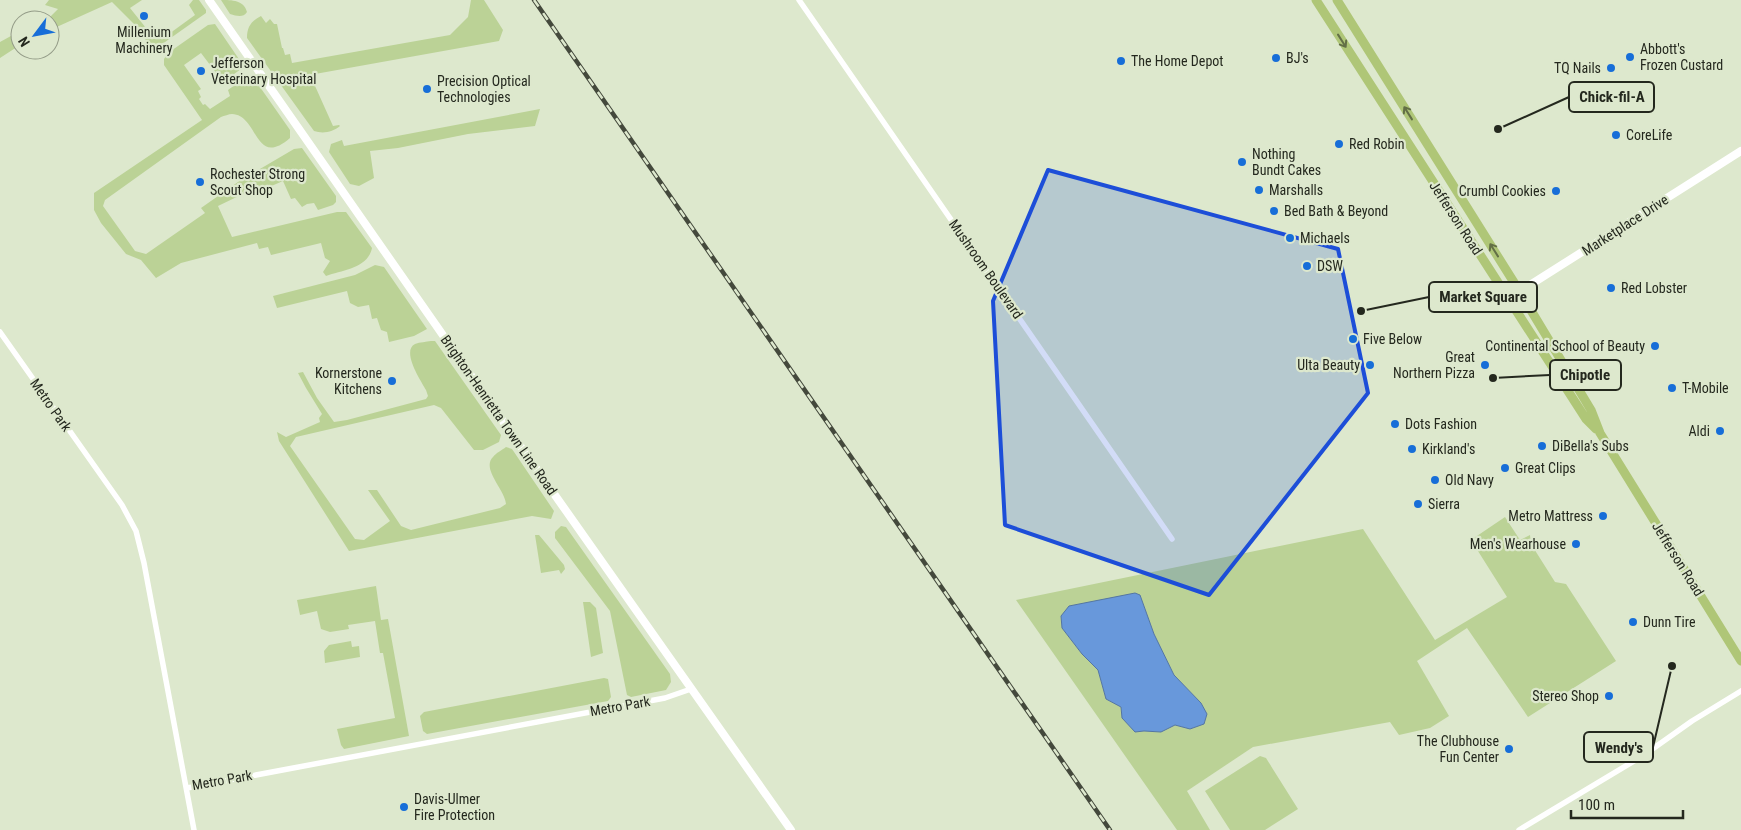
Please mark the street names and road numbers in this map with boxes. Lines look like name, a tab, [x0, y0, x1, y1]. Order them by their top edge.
street label: Jefferson Road	[1426, 178, 1486, 258]
street label: Marketplace Drive	[1579, 191, 1671, 259]
street label: Mushroom Boulevard	[946, 216, 1026, 322]
street label: Brighton-Henrietta Town Line Road	[438, 332, 560, 498]
street label: Metro Park	[27, 376, 75, 435]
street label: Jefferson Road	[1649, 519, 1707, 599]
street label: Metro Park	[589, 693, 652, 719]
street label: Metro Park	[191, 767, 254, 793]

